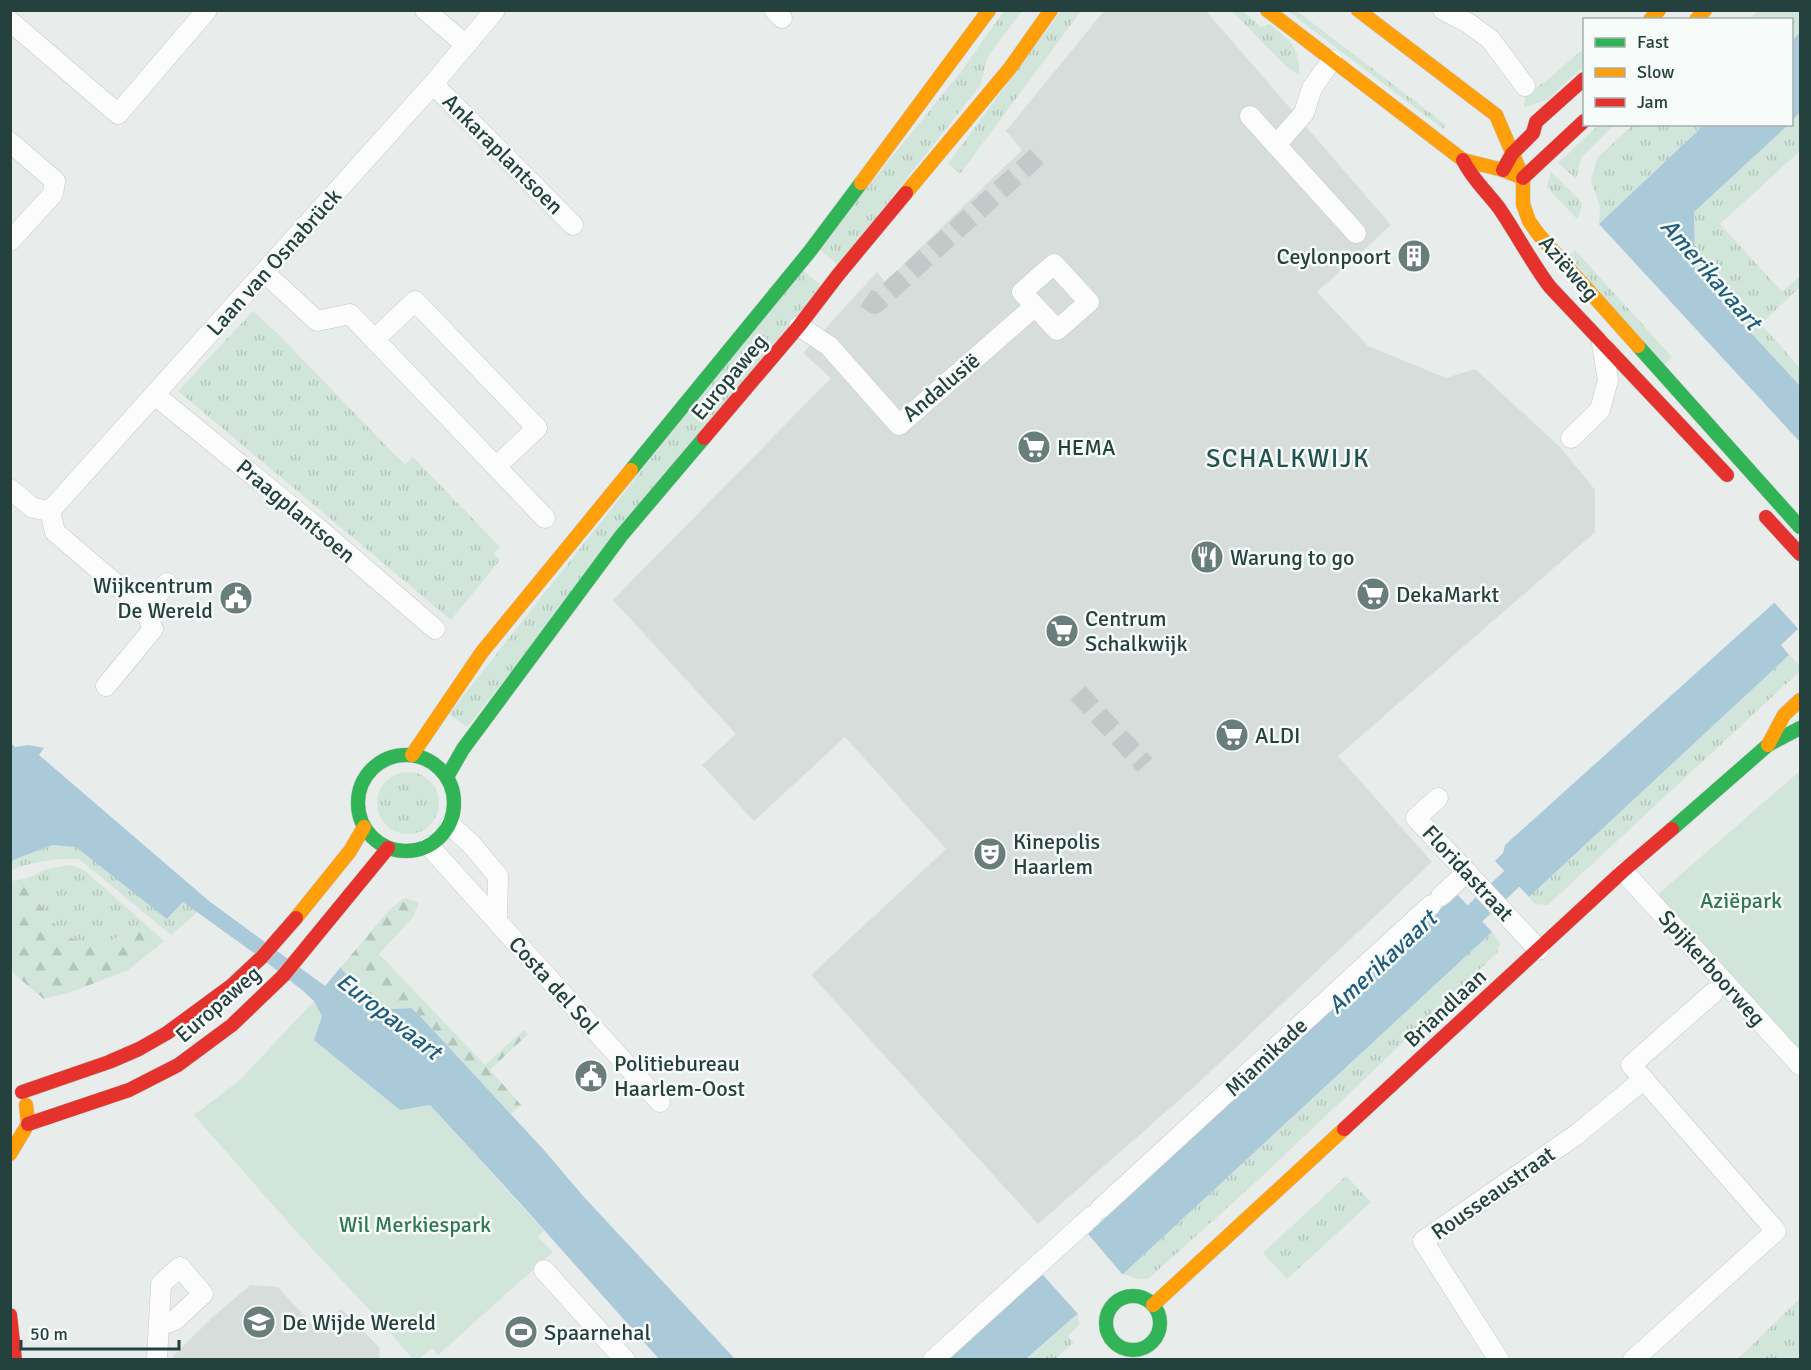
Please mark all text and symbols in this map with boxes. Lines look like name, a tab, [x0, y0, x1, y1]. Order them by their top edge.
legend	[1583, 18, 1793, 126]
text: Fast	[1637, 31, 1669, 53]
text: Slow	[1637, 61, 1674, 83]
street label: Ankaraplantsoen	[437, 88, 569, 220]
text: Jam	[1637, 91, 1668, 113]
street label: Laan van Osnabrück	[201, 183, 347, 341]
water label: Amerikavaart	[1654, 212, 1769, 338]
street label: Aziëweg	[1533, 230, 1605, 306]
building icon: Ceylonpoort	[1396, 238, 1432, 274]
place label: Ceylonpoort	[1276, 243, 1391, 270]
street label: Europaweg	[685, 328, 773, 426]
street label: Andalusië	[897, 347, 985, 427]
supermarket icon: HEMA	[1016, 429, 1052, 465]
place label: HEMA	[1057, 434, 1116, 461]
district label: SCHALKWIJK	[1206, 443, 1370, 475]
street label: Praagplantsoen	[231, 453, 361, 569]
restaurant icon: Warung to go	[1189, 539, 1225, 575]
place label: Warung to go	[1230, 544, 1354, 571]
place label: Wijkcentrum De Wereld	[93, 572, 213, 624]
supermarket icon: DekaMarkt	[1355, 576, 1391, 612]
public building icon: Wijkcentrum De Wereld	[218, 580, 254, 616]
place label: DekaMarkt	[1396, 581, 1500, 608]
place label: Centrum Schalkwijk	[1085, 605, 1188, 657]
supermarket icon: Centrum Schalkwijk	[1044, 613, 1080, 649]
supermarket icon: ALDI	[1214, 717, 1250, 753]
place label: ALDI	[1255, 722, 1300, 749]
street label: Floridastraat	[1417, 819, 1519, 927]
place label: Kinepolis Haarlem	[1013, 828, 1100, 880]
theatre icon: Kinepolis Haarlem	[972, 836, 1008, 872]
park label: Aziëpark	[1700, 887, 1782, 914]
water label: Amerikavaart	[1321, 902, 1445, 1020]
street label: Spijkerboorweg	[1653, 904, 1771, 1032]
street label: Costa del Sol	[503, 931, 605, 1039]
street label: Europaweg	[170, 960, 266, 1048]
street label: Briandlaan	[1398, 963, 1492, 1053]
water label: Europavaart	[331, 966, 449, 1068]
street label: Miamikade	[1219, 1012, 1313, 1102]
place label: Politiebureau Haarlem-Oost	[614, 1050, 745, 1102]
public building icon: Politiebureau Haarlem-Oost	[573, 1058, 609, 1094]
street label: Rousseaustraat	[1426, 1140, 1560, 1246]
park label: Wil Merkiespark	[339, 1211, 491, 1238]
school or university icon: De Wijde Wereld	[241, 1304, 277, 1340]
place label: De Wijde Wereld	[282, 1309, 436, 1336]
scale bar	[21, 1313, 178, 1351]
sports icon: Spaarnehal	[503, 1314, 539, 1350]
place label: Spaarnehal	[544, 1319, 651, 1346]
text: 50 m	[30, 1323, 68, 1345]

